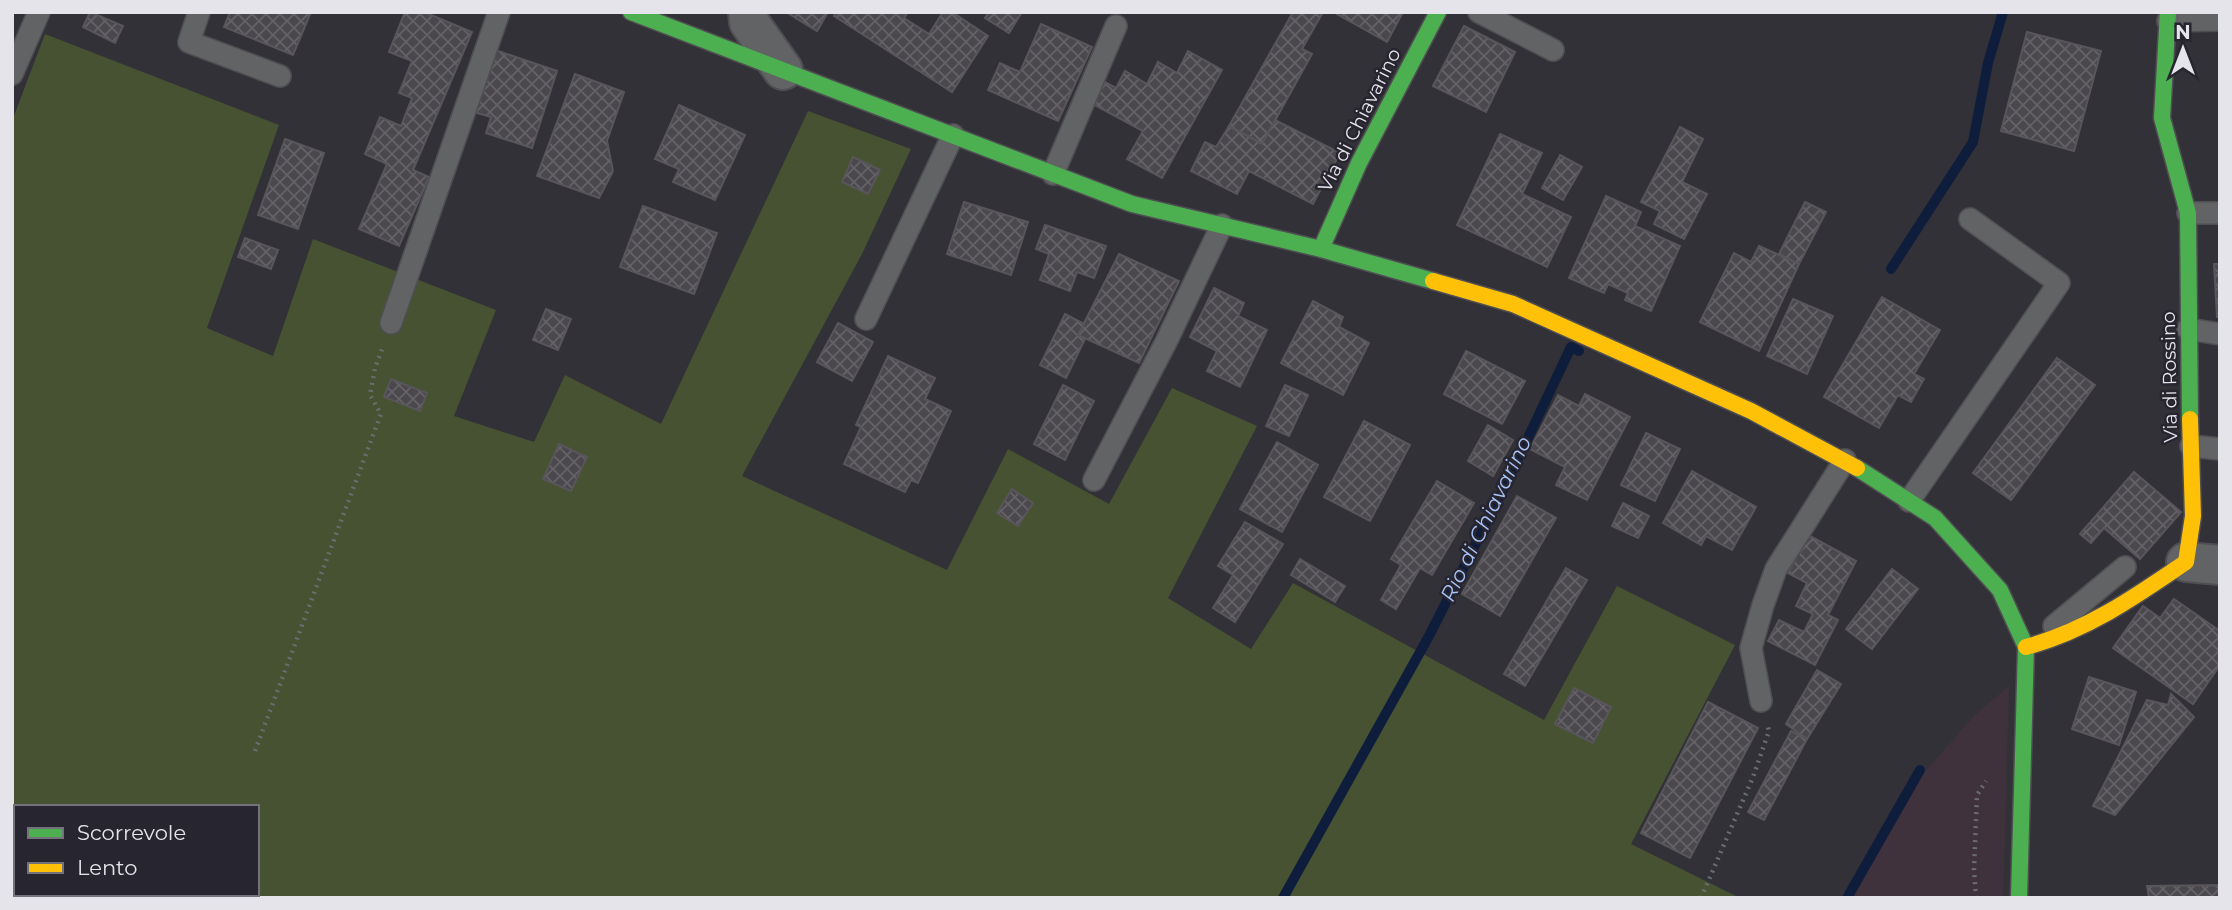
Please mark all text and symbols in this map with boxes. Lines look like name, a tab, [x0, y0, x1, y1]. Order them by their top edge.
north arrow	[2148, 14, 2218, 84]
text: N	[2175, 21, 2191, 44]
street label: Via di Chiavarino	[1313, 44, 1406, 196]
street label: Via di Rossino	[2157, 311, 2182, 443]
water label: Rio di Chiavarino	[1435, 432, 1536, 605]
legend	[14, 805, 259, 896]
text: Scorrevole	[77, 820, 186, 845]
text: Lento	[77, 855, 137, 880]

